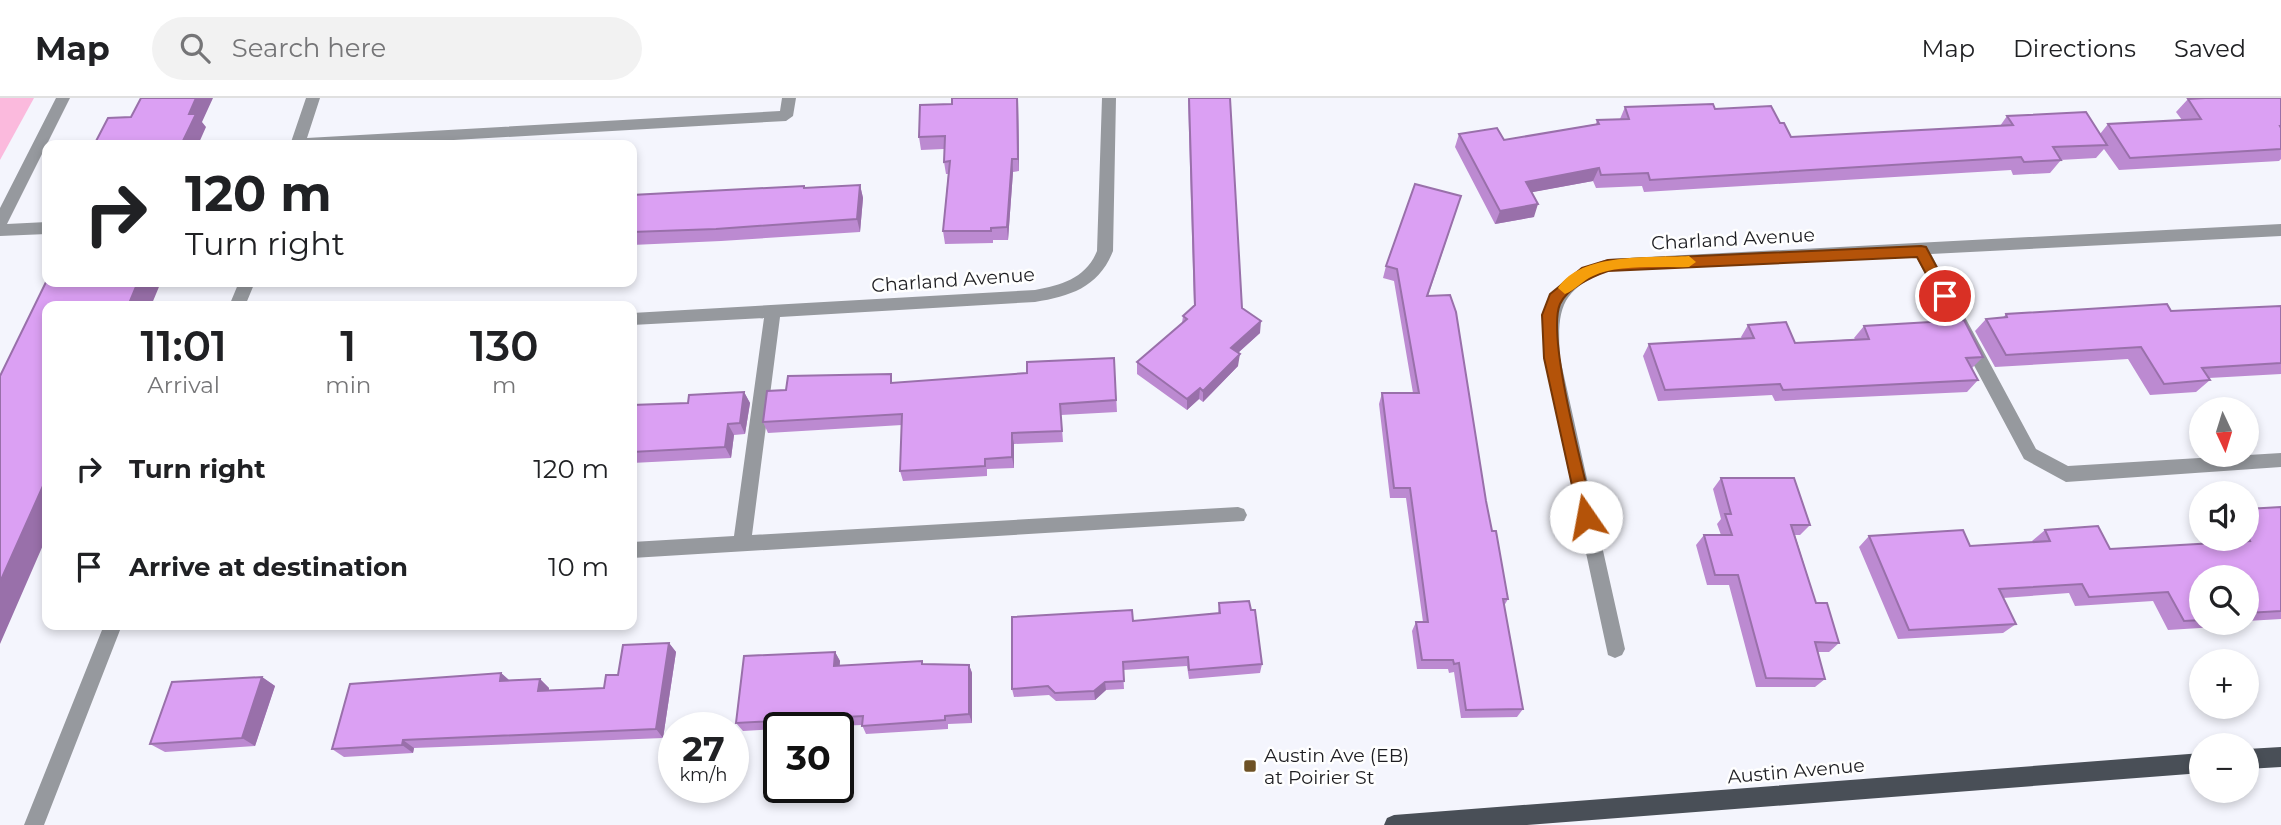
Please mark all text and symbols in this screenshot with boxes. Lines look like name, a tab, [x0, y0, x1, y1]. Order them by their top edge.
search box	[152, 17, 642, 80]
text: Map	[35, 28, 110, 68]
icon: search	[176, 29, 214, 67]
text: Search here	[232, 32, 386, 64]
text: Map	[1922, 34, 1975, 63]
text: Directions	[2013, 34, 2136, 63]
text: Saved	[2174, 34, 2246, 63]
text: 120 m	[185, 164, 332, 223]
icon: right	[70, 168, 161, 259]
street label: Charland Avenue	[1651, 223, 1815, 255]
text: Turn right	[185, 224, 345, 263]
street label: Charland Avenue	[871, 263, 1035, 297]
pin	[1915, 266, 1975, 326]
icon: arrive	[1926, 277, 1964, 315]
text: 11:01	[140, 320, 227, 372]
text: 1	[340, 320, 356, 372]
text: 130	[470, 320, 539, 372]
text: Arrival	[147, 371, 220, 399]
text: min	[325, 371, 371, 399]
text: m	[492, 371, 516, 399]
north arrow	[2189, 397, 2259, 467]
map controls	[2189, 397, 2259, 803]
icon: right	[70, 450, 108, 488]
text: Turn right	[129, 453, 265, 485]
text: 120 m	[533, 453, 609, 485]
position arrow	[1549, 480, 1623, 554]
button: sound	[2189, 481, 2259, 551]
icon: arrive	[70, 548, 108, 586]
text: Arrive at destination	[129, 551, 408, 583]
text: 10 m	[548, 551, 609, 583]
button: search	[2189, 565, 2259, 635]
button: +	[2189, 649, 2259, 719]
speed limit sign: 30	[763, 712, 854, 803]
text: 27	[682, 727, 725, 770]
button: −	[2189, 733, 2259, 803]
place label: Austin Ave (EB) at Poirier St	[1264, 744, 1409, 789]
street label: Austin Avenue	[1726, 754, 1866, 788]
marker: Austin Ave (EB) at Poirier St	[1242, 758, 1258, 774]
text: km/h	[679, 764, 728, 786]

